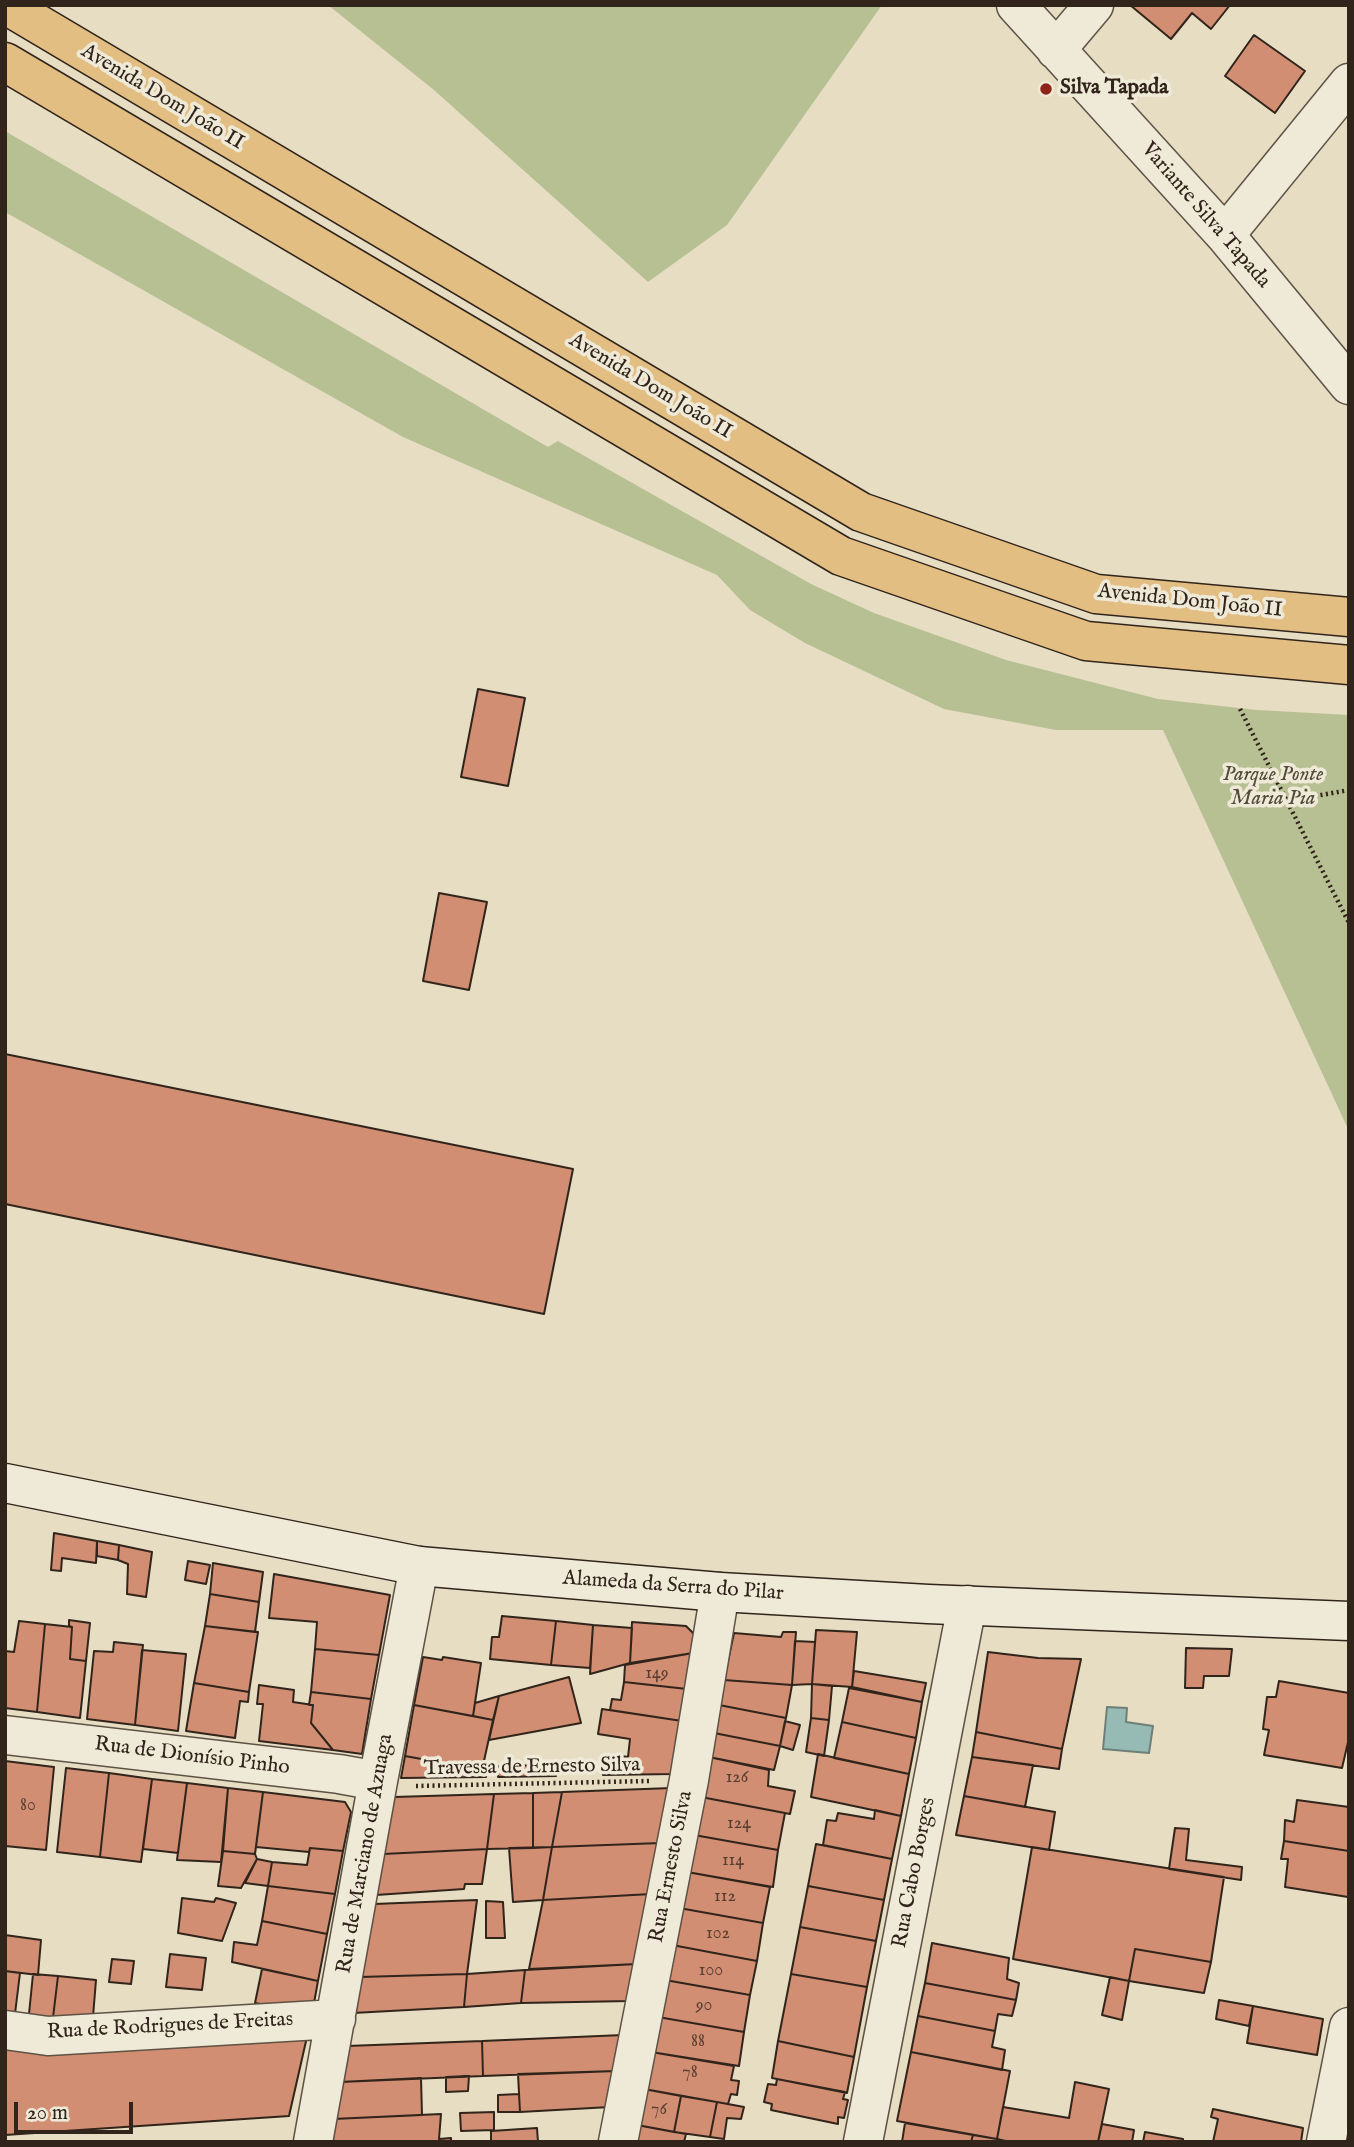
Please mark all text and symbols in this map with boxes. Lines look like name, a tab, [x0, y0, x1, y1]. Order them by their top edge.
street label: Avenida Dom João II	[76, 39, 248, 157]
place label: Silva Tapada	[1060, 76, 1168, 102]
marker: Silva Tapada	[1038, 81, 1054, 97]
street label: Variante Silva Tapada	[1135, 138, 1275, 294]
street label: Avenida Dom João II	[564, 328, 736, 446]
street label: Avenida Dom João II	[1096, 580, 1284, 624]
park label: Parque Ponte Maria Pia	[1223, 763, 1323, 813]
street label: Alameda da Serra do Pilar	[562, 1567, 784, 1607]
house number: 149	[645, 1663, 669, 1685]
street label: Rua de Marciano de Azuaga	[332, 1732, 400, 1976]
street label: Rua de Dionísio Pinho	[93, 1733, 291, 1781]
street label: Travessa de Ernesto Silva	[423, 1754, 641, 1782]
house number: 126	[726, 1767, 748, 1789]
street label: Rua Ernesto Silva	[645, 1789, 699, 1945]
house number: 80	[20, 1795, 36, 1817]
street label: Rua Cabo Borges	[888, 1796, 942, 1950]
house number: 124	[727, 1813, 751, 1835]
house number: 114	[722, 1850, 744, 1872]
house number: 112	[714, 1886, 736, 1908]
house number: 102	[706, 1923, 730, 1945]
house number: 100	[699, 1960, 723, 1982]
house number: 90	[696, 1995, 712, 2017]
street label: Rua de Rodrigues de Freitas	[46, 2008, 294, 2046]
house number: 88	[691, 2031, 705, 2053]
house number: 78	[682, 2062, 698, 2084]
scale bar	[18, 2088, 136, 2132]
house number: 76	[651, 2099, 667, 2121]
text: 20 m	[27, 2100, 68, 2127]

